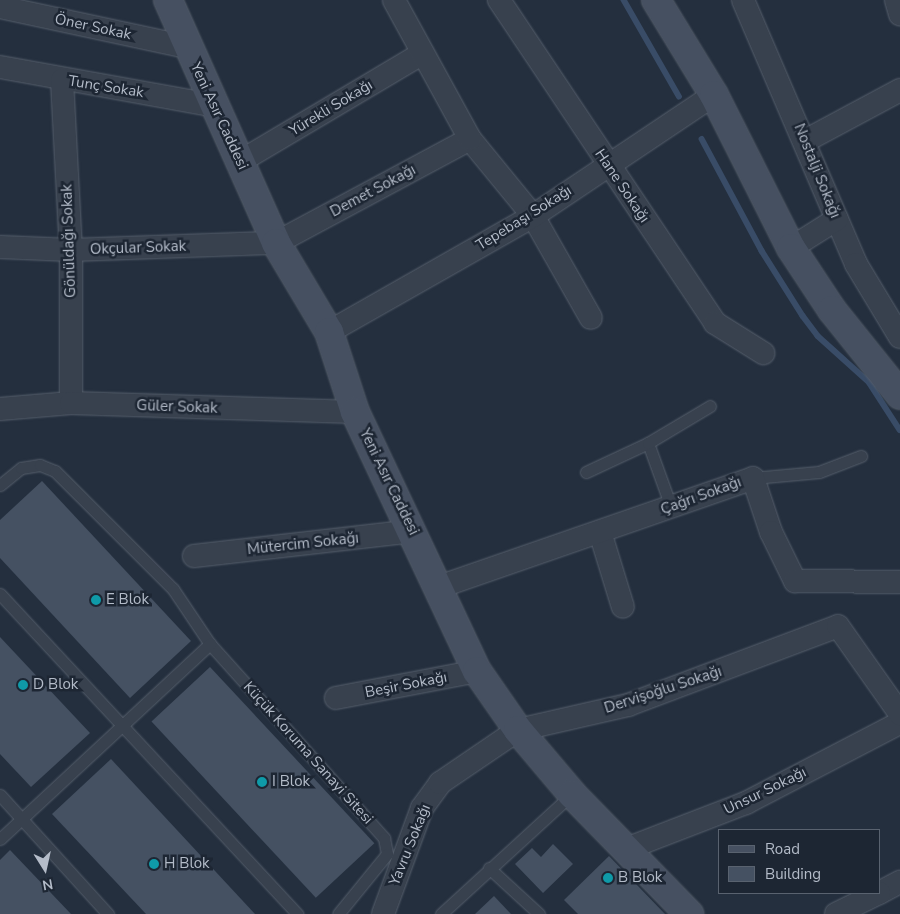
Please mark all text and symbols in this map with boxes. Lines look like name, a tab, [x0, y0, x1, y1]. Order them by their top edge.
street label: Öner Sokak	[53, 10, 133, 44]
street label: Yeni Asır Caddesi	[186, 59, 252, 173]
street label: Tunç Sokak	[67, 72, 145, 102]
street label: Yürekli Sokağı	[286, 76, 376, 140]
street label: Nostalji Sokağı	[790, 121, 844, 221]
street label: Hane Sokağı	[591, 146, 653, 226]
street label: Demet Sokağı	[327, 161, 419, 221]
street label: Tepebaşı Sokağı	[473, 181, 575, 255]
street label: Gönüldağı Sokak	[58, 184, 80, 298]
street label: Okçular Sokak	[90, 237, 186, 259]
street label: Güler Sokak	[136, 397, 218, 417]
street label: Yeni Asır Caddesi	[355, 426, 423, 538]
street label: Çağrı Sokağı	[658, 473, 744, 519]
street label: Mütercim Sokağı	[246, 529, 360, 559]
place label: E Blok	[106, 591, 149, 609]
marker: E Blok	[90, 594, 102, 606]
street label: Dervişoğlu Sokağı	[602, 663, 724, 717]
street label: Beşir Sokağı	[363, 668, 449, 702]
place label: D Blok	[33, 676, 78, 694]
street label: Küçük Koruma Sanayi Sitesi	[239, 678, 377, 828]
marker: D Blok	[17, 679, 29, 691]
street label: Unsur Sokağı	[721, 763, 809, 819]
place label: I Blok	[272, 773, 310, 791]
marker: I Blok	[256, 776, 268, 788]
street label: Yavru Sokağı	[386, 802, 434, 888]
legend	[718, 829, 880, 894]
text: Road	[765, 839, 800, 859]
north arrow	[20, 844, 70, 894]
place label: H Blok	[164, 855, 210, 873]
marker: H Blok	[148, 858, 160, 870]
text: Building	[765, 864, 821, 884]
place label: B Blok	[618, 869, 662, 887]
marker: B Blok	[602, 872, 614, 884]
text: N	[41, 874, 55, 895]

